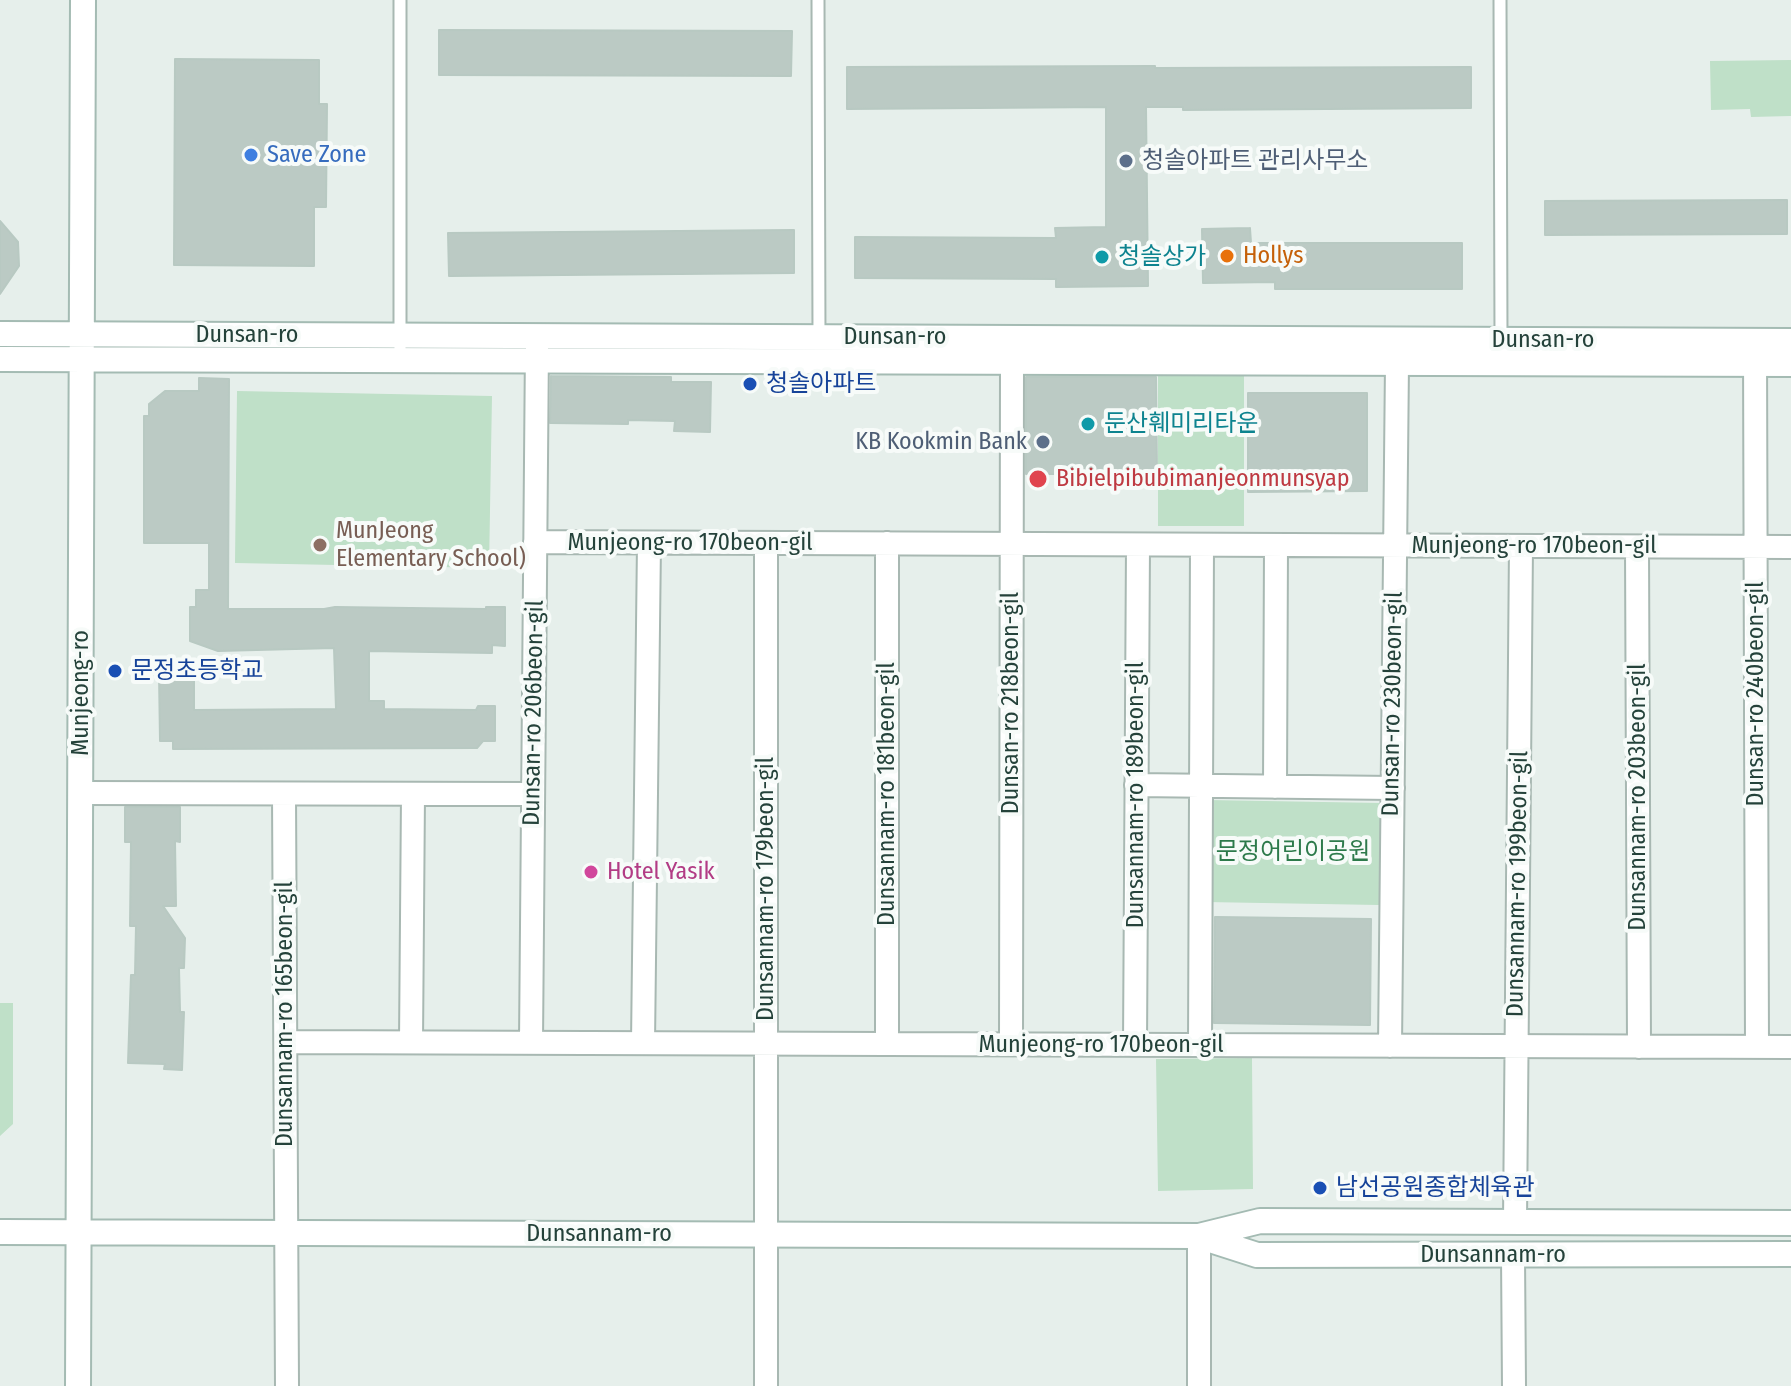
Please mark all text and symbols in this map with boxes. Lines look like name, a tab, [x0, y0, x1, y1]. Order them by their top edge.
place label: Save Zone	[267, 141, 366, 169]
marker: Save Zone	[242, 146, 260, 164]
place label: 청솔아파트 관리사무소	[1142, 147, 1368, 175]
marker: 청솔아파트 관리사무소	[1117, 152, 1135, 170]
place label: Hollys	[1243, 242, 1303, 270]
place label: 청솔상가	[1118, 243, 1206, 271]
marker: Hollys	[1218, 247, 1236, 265]
marker: 청솔상가	[1093, 248, 1111, 266]
street label: Dunsan-ro	[196, 321, 298, 349]
street label: Dunsan-ro	[844, 323, 946, 351]
street label: Dunsan-ro	[1492, 326, 1594, 354]
place label: 청솔아파트	[766, 370, 876, 398]
marker: 청솔아파트	[741, 375, 759, 393]
place label: 둔산훼미리타운	[1104, 410, 1259, 438]
marker: 둔산훼미리타운	[1079, 415, 1097, 433]
place label: KB Kookmin Bank	[855, 428, 1027, 456]
marker: KB Kookmin Bank	[1034, 433, 1052, 451]
place label: Bibielpibubimanjeonmunsyap	[1056, 465, 1350, 493]
marker: Bibielpibubimanjeonmunsyap	[1027, 468, 1049, 490]
place label: MunJeong Elementary School)	[336, 517, 526, 573]
street label: Munjeong-ro 170beon-gil	[567, 529, 813, 557]
street label: Munjeong-ro 170beon-gil	[1411, 532, 1657, 560]
marker: MunJeong Elementary School)	[311, 536, 329, 554]
street label: Dunsan-ro 240beon-gil	[1742, 581, 1770, 807]
street label: Dunsan-ro 230beon-gil	[1377, 591, 1409, 817]
street label: Dunsan-ro 218beon-gil	[997, 592, 1025, 814]
street label: Dunsan-ro 206beon-gil	[518, 600, 550, 826]
street label: Munjeong-ro	[67, 630, 95, 756]
place label: 문정초등학교	[131, 657, 263, 685]
marker: 문정초등학교	[106, 662, 124, 680]
street label: Dunsannam-ro 181beon-gil	[873, 662, 901, 926]
street label: Dunsannam-ro 189beon-gil	[1122, 662, 1150, 928]
street label: Dunsannam-ro 203beon-gil	[1624, 663, 1652, 931]
street label: Dunsannam-ro 199beon-gil	[1501, 751, 1535, 1017]
street label: Dunsannam-ro 179beon-gil	[752, 757, 780, 1021]
park label: 문정어린이공원	[1216, 838, 1370, 866]
place label: Hotel Yasik	[607, 858, 715, 886]
marker: Hotel Yasik	[582, 863, 600, 881]
street label: Dunsannam-ro 165beon-gil	[271, 881, 299, 1147]
street label: Munjeong-ro 170beon-gil	[978, 1031, 1224, 1059]
place label: 남선공원종합체육관	[1336, 1174, 1535, 1202]
marker: 남선공원종합체육관	[1311, 1179, 1329, 1197]
street label: Dunsannam-ro	[526, 1220, 672, 1248]
street label: Dunsannam-ro	[1420, 1241, 1566, 1269]

